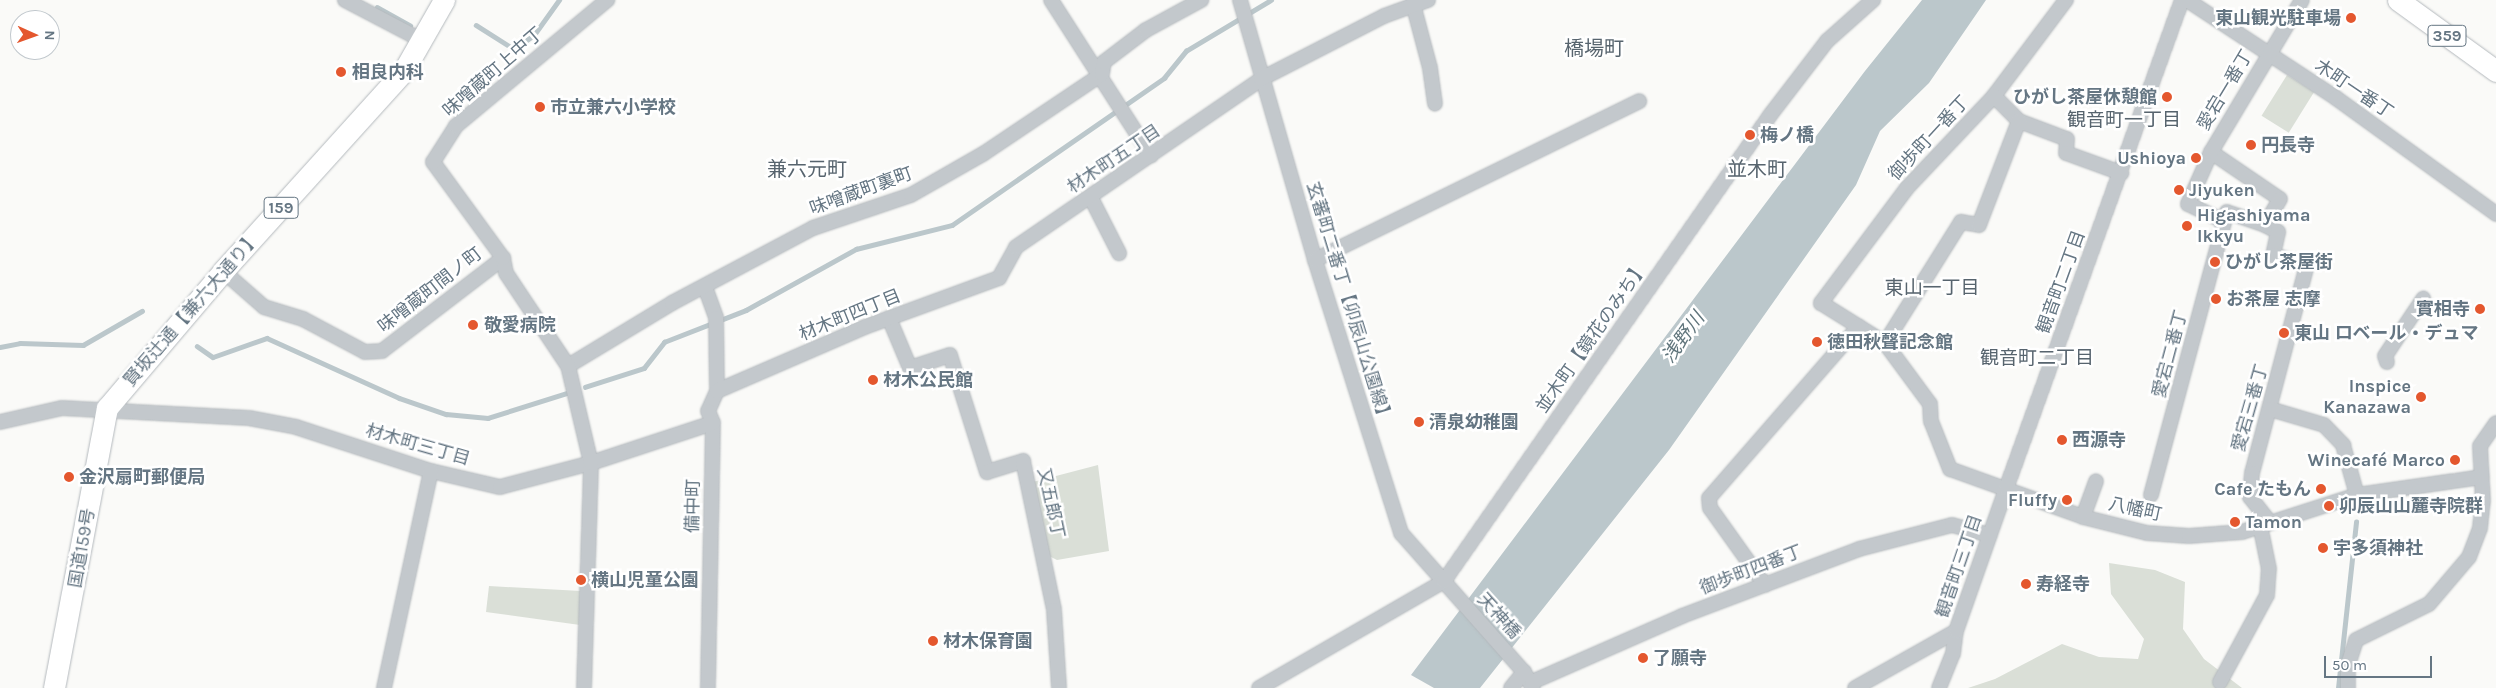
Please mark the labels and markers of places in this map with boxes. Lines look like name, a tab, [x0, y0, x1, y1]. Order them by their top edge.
place label: 東山観光駐車場	[2215, 7, 2341, 29]
marker: 東山観光駐車場	[2345, 12, 2357, 24]
place label: 相良内科	[352, 61, 424, 83]
marker: 相良内科	[334, 65, 348, 79]
place label: ひがし茶屋休憩館	[2013, 86, 2157, 108]
marker: ひがし茶屋休憩館	[2161, 91, 2173, 103]
place label: 市立兼六小学校	[550, 96, 676, 118]
marker: 市立兼六小学校	[534, 101, 546, 113]
place label: 梅ノ橋	[1760, 124, 1814, 146]
marker: 梅ノ橋	[1744, 129, 1756, 141]
place label: 円長寺	[2261, 134, 2315, 156]
marker: 円長寺	[2245, 139, 2257, 151]
place label: Ushioya	[2117, 147, 2186, 169]
marker: Ushioya	[2190, 152, 2202, 164]
place label: Jiyuken	[2189, 179, 2255, 201]
marker: Jiyuken	[2173, 184, 2185, 196]
place label: Higashiyama Ikkyu	[2197, 205, 2310, 248]
marker: Higashiyama Ikkyu	[2181, 220, 2193, 232]
place label: ひがし茶屋街	[2225, 251, 2333, 273]
marker: ひがし茶屋街	[2209, 256, 2221, 268]
place label: お茶屋 志摩	[2226, 288, 2321, 310]
marker: お茶屋 志摩	[2210, 293, 2222, 305]
place label: 實相寺	[2416, 298, 2470, 320]
marker: 實相寺	[2474, 303, 2486, 315]
place label: 敬愛病院	[484, 314, 556, 336]
marker: 敬愛病院	[466, 318, 480, 332]
place label: 東山 ロベール・デュマ	[2294, 322, 2479, 344]
marker: 東山 ロベール・デュマ	[2278, 327, 2290, 339]
place label: 徳田秋聲記念館	[1827, 331, 1953, 353]
marker: 徳田秋聲記念館	[1811, 336, 1823, 348]
place label: 材木公民館	[883, 369, 973, 391]
marker: 材木公民館	[867, 374, 879, 386]
place label: Inspice Kanazawa	[2323, 376, 2411, 418]
marker: Inspice Kanazawa	[2415, 391, 2427, 403]
place label: 清泉幼稚園	[1429, 411, 1519, 433]
marker: 清泉幼稚園	[1413, 416, 1425, 428]
place label: 西源寺	[2072, 429, 2126, 451]
marker: 西源寺	[2056, 434, 2068, 446]
place label: Winecafé Marco	[2307, 449, 2445, 471]
marker: Winecafé Marco	[2449, 454, 2461, 466]
place label: 金沢扇町郵便局	[79, 466, 205, 488]
marker: 金沢扇町郵便局	[63, 471, 75, 483]
place label: Cafe たもん	[2214, 478, 2311, 500]
marker: Cafe たもん	[2315, 483, 2327, 495]
place label: Fluffy	[2008, 489, 2057, 511]
marker: Fluffy	[2061, 494, 2073, 506]
place label: 卯辰山山麓寺院群	[2339, 495, 2483, 517]
marker: 卯辰山山麓寺院群	[2323, 500, 2335, 512]
place label: Tamon	[2245, 511, 2302, 533]
marker: Tamon	[2229, 516, 2241, 528]
place label: 宇多須神社	[2333, 537, 2423, 559]
marker: 宇多須神社	[2317, 542, 2329, 554]
place label: 横山児童公園	[591, 569, 699, 591]
place label: 寿経寺	[2036, 573, 2090, 595]
marker: 横山児童公園	[575, 574, 587, 586]
marker: 寿経寺	[2020, 578, 2032, 590]
place label: 材木保育園	[943, 630, 1033, 652]
marker: 材木保育園	[927, 635, 939, 647]
place label: 了願寺	[1653, 647, 1707, 669]
marker: 了願寺	[1637, 652, 1649, 664]

